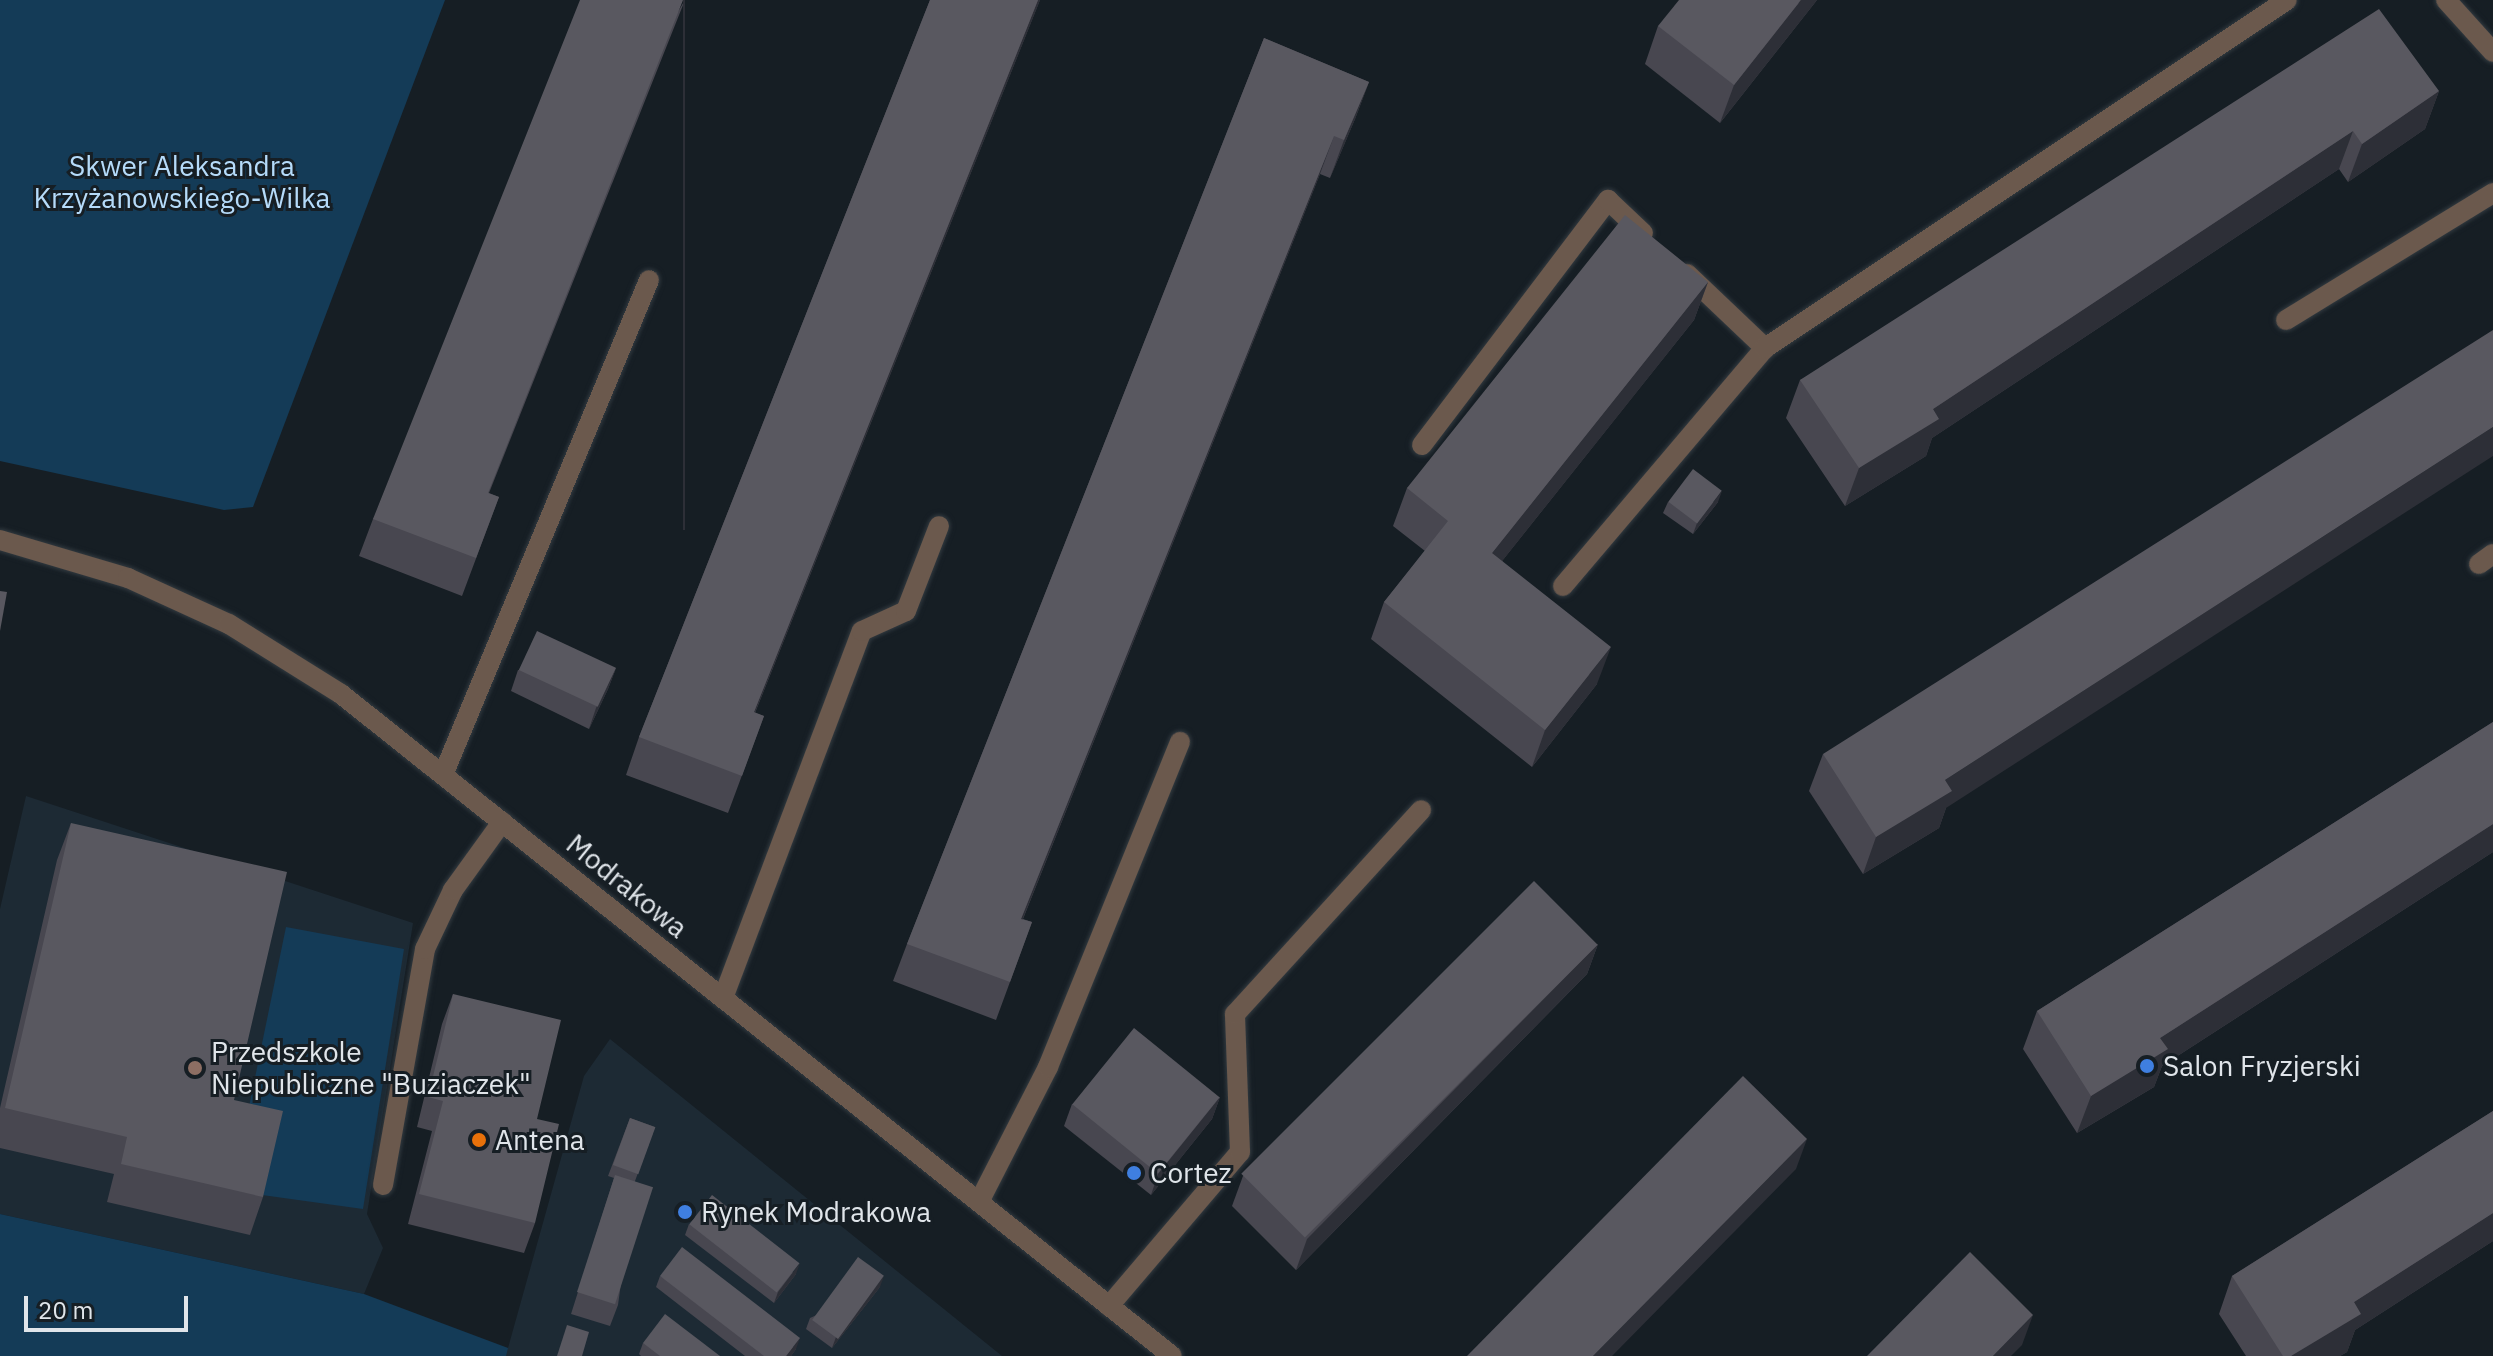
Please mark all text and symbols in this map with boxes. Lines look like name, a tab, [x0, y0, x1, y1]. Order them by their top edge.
park label: Skwer Aleksandra Krzyżanowskiego-Wilka	[34, 149, 330, 215]
street label: Modrakowa	[560, 827, 694, 945]
place label: Przedszkole Niepubliczne "Buziaczek"	[211, 1035, 531, 1101]
place label: Salon Fryzjerski	[2163, 1049, 2361, 1083]
marker: Salon Fryzjerski	[2138, 1057, 2156, 1075]
marker: Przedszkole Niepubliczne "Buziaczek"	[186, 1059, 204, 1077]
place label: Antena	[495, 1123, 585, 1157]
marker: Antena	[470, 1131, 488, 1149]
place label: Cortez	[1150, 1156, 1231, 1190]
marker: Cortez	[1125, 1164, 1143, 1182]
place label: Rynek Modrakowa	[701, 1195, 931, 1229]
marker: Rynek Modrakowa	[676, 1203, 694, 1221]
scale bar	[28, 1280, 192, 1330]
text: 20 m	[38, 1294, 93, 1326]

